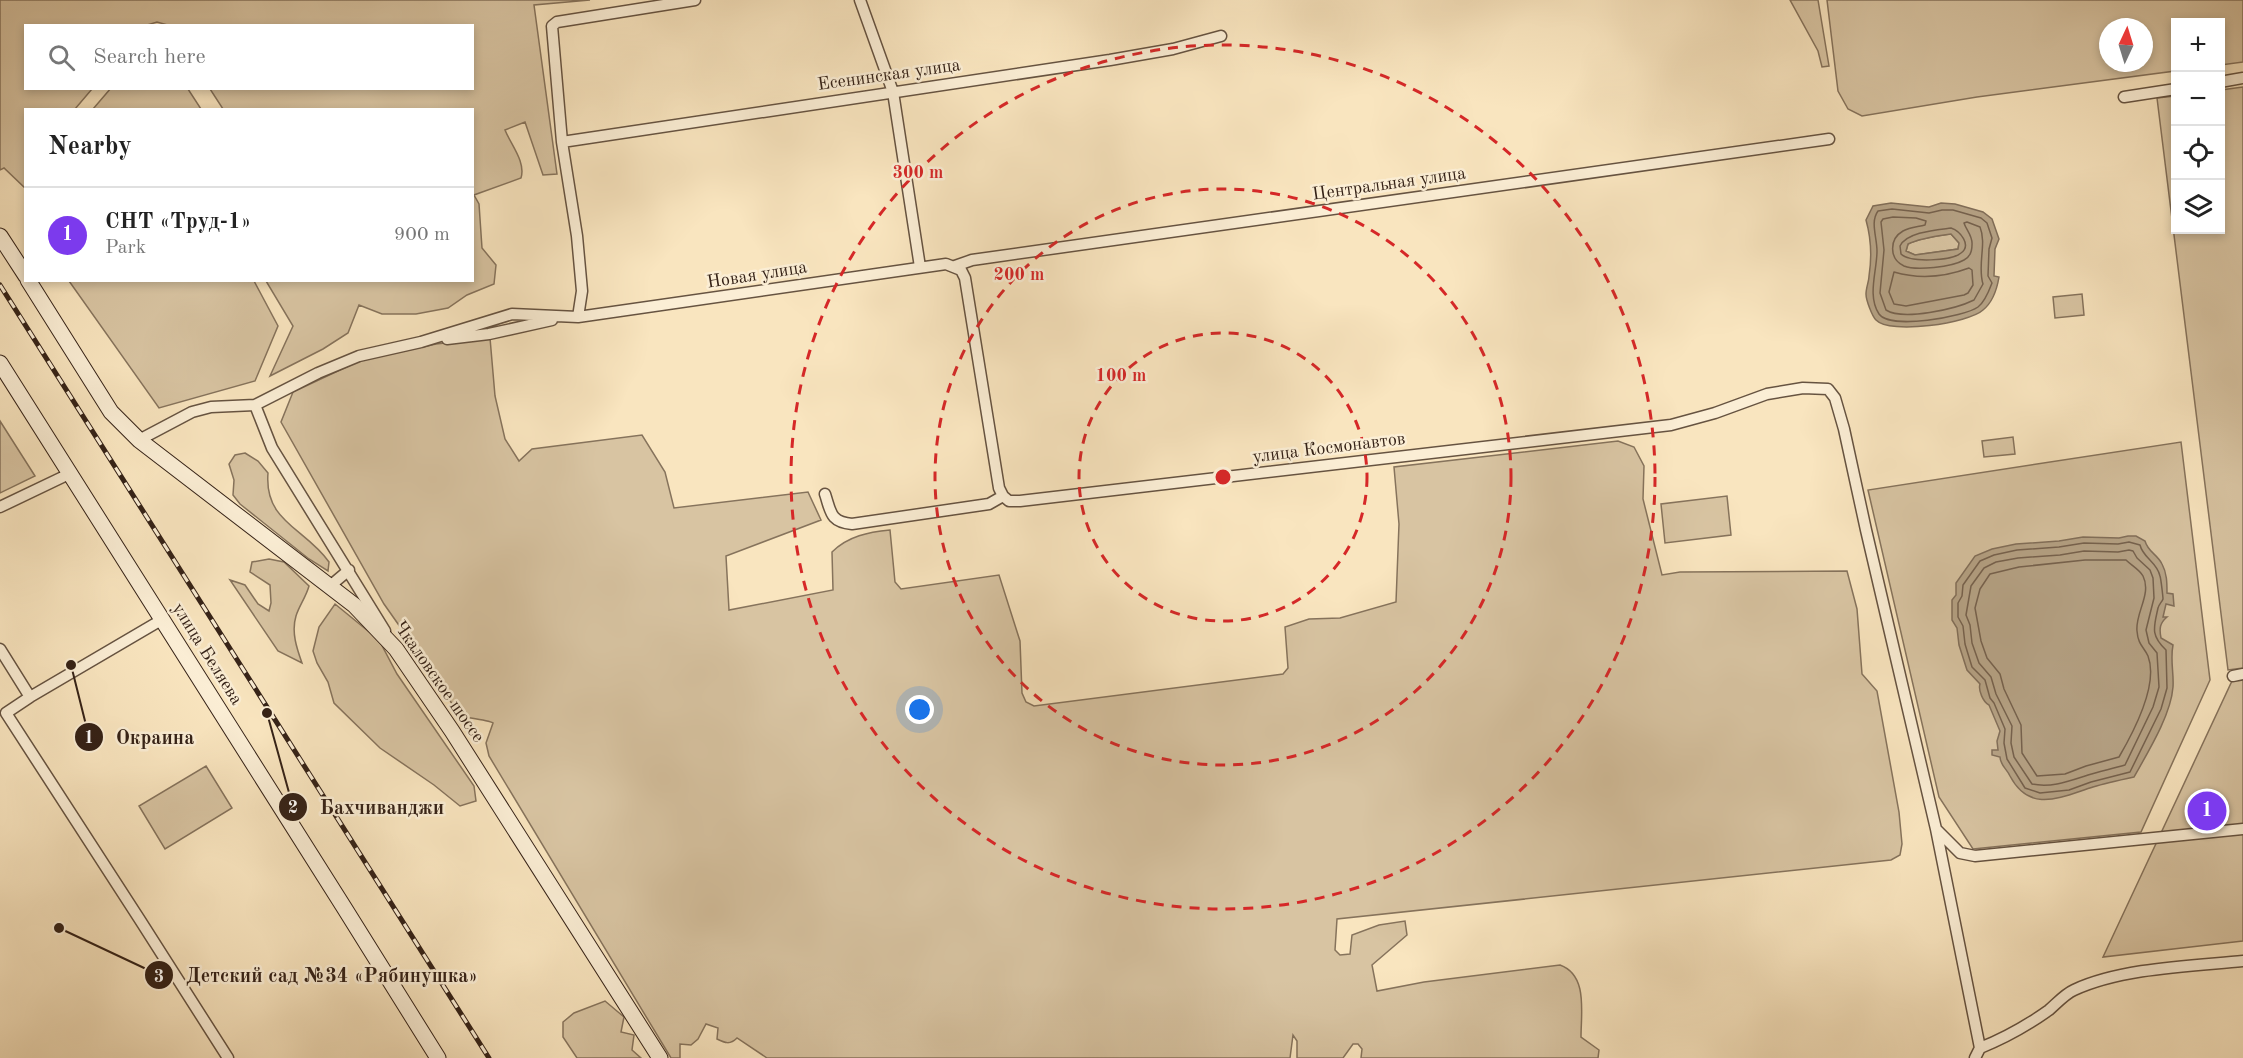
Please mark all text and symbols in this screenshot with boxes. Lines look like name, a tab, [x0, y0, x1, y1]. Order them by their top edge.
north arrow	[2099, 18, 2153, 72]
map controls	[2171, 18, 2225, 234]
button: +	[2171, 18, 2225, 72]
search box	[24, 24, 474, 90]
icon: search	[45, 41, 78, 74]
text: Search here	[93, 46, 206, 68]
street label: Есенинская улица	[816, 56, 962, 94]
button: −	[2171, 72, 2225, 126]
button: locate	[2171, 126, 2225, 180]
text: Nearby	[48, 134, 132, 160]
text: 300 m	[893, 164, 943, 182]
street label: Центральная улица	[1311, 164, 1467, 204]
button: layers	[2171, 180, 2225, 234]
text: СНТ «Труд-1»	[105, 211, 251, 233]
text: 1	[62, 225, 73, 245]
text: 900 m	[394, 225, 450, 245]
text: Park	[105, 238, 146, 258]
street label: Новая улица	[706, 258, 808, 292]
text: 200 m	[994, 266, 1044, 284]
text: 100 m	[1096, 367, 1146, 385]
street label: улица Космонавтов	[1252, 430, 1406, 466]
centre of rings	[1213, 467, 1233, 487]
street label: улица Беляева	[169, 600, 246, 708]
street label: Чкаловское шоссе	[390, 618, 488, 746]
your location	[905, 695, 934, 724]
callout: Окраина	[74, 718, 206, 756]
text: 1	[84, 729, 94, 747]
text: Окраина	[116, 729, 194, 749]
callout: Бахчиванджи	[278, 788, 456, 826]
pin: 1	[2188, 788, 2226, 834]
text: 2	[288, 799, 298, 817]
text: Бахчиванджи	[320, 799, 444, 819]
callout: Детский сад №34 «Рябинушка»	[144, 956, 490, 994]
text: Детский сад №34 «Рябинушка»	[186, 967, 478, 987]
text: 3	[154, 968, 164, 986]

